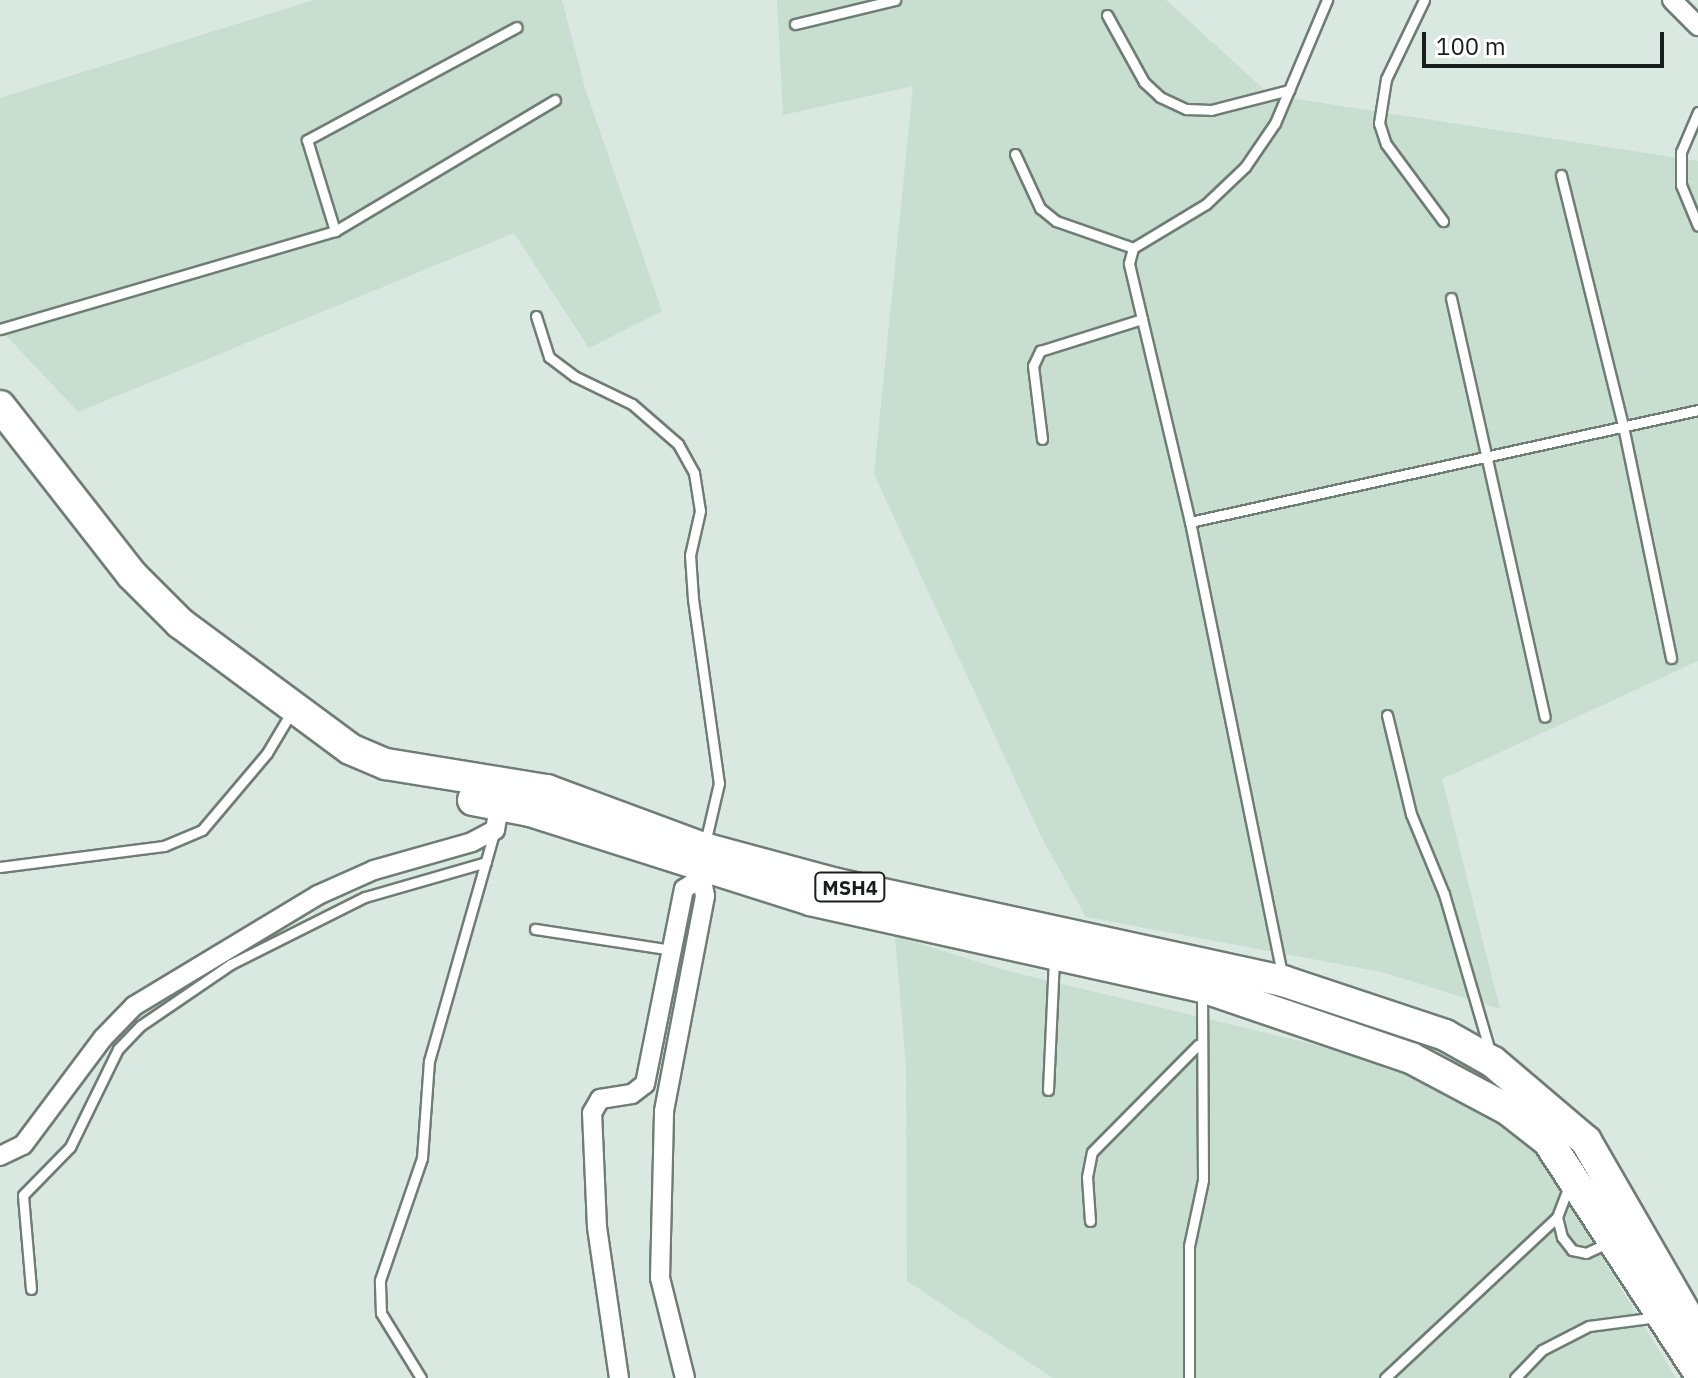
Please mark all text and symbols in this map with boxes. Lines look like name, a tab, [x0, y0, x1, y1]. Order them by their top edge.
scale bar	[1426, 16, 1668, 66]
text: 100 m	[1436, 30, 1506, 62]
road number: MSH4	[814, 871, 886, 903]

